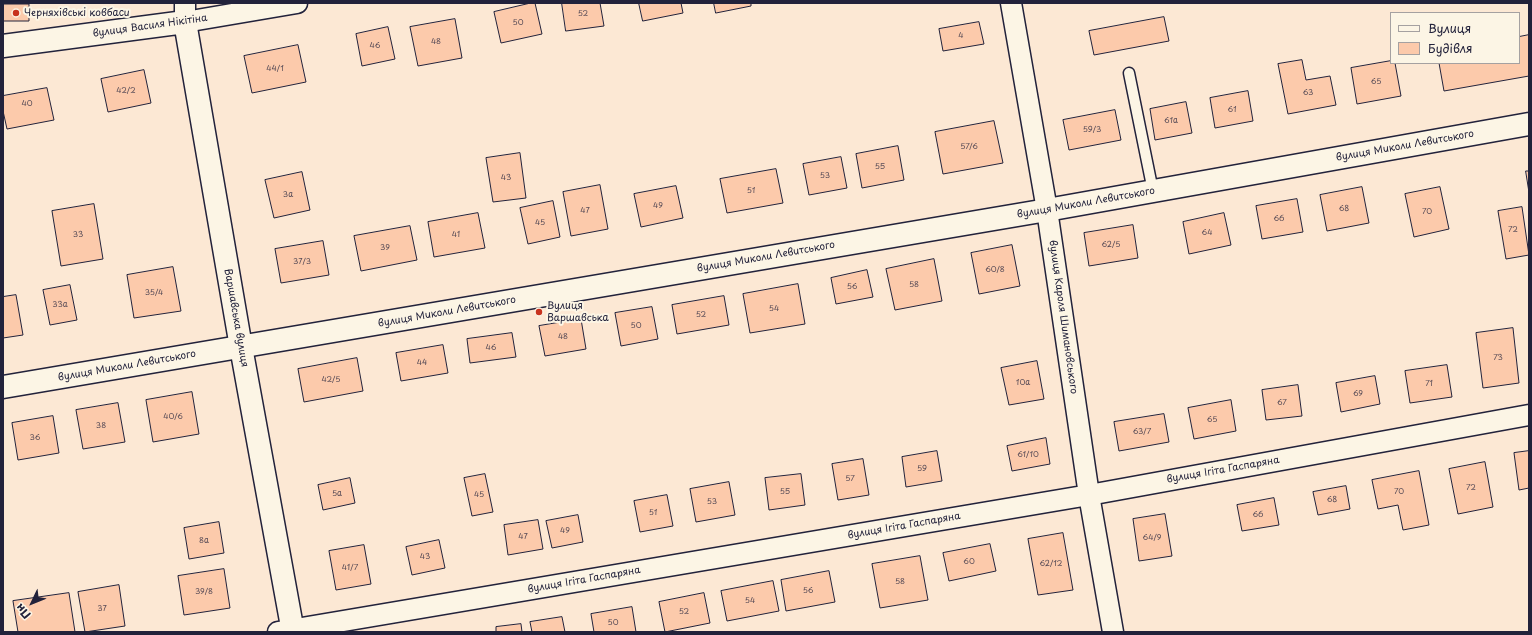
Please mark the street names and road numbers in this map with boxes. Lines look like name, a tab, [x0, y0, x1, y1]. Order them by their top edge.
street label: вулиця Василя Нікітіна	[92, 12, 208, 40]
street label: вулиця Миколи Левитського	[1335, 128, 1475, 164]
street label: вулиця Миколи Левитського	[1016, 185, 1156, 221]
street label: вулиця Миколи Левитського	[696, 239, 836, 275]
street label: вулиця Кароля Шимановського	[1046, 239, 1080, 395]
street label: Варшавська вулиця	[221, 268, 251, 368]
street label: вулиця Миколи Левитського	[377, 294, 517, 330]
street label: вулиця Миколи Левитського	[57, 348, 197, 384]
street label: вулиця Ігіта Гаспаряна	[1166, 454, 1280, 486]
street label: вулиця Ігіта Гаспаряна	[847, 510, 961, 542]
street label: вулиця Ігіта Гаспаряна	[527, 564, 641, 596]

